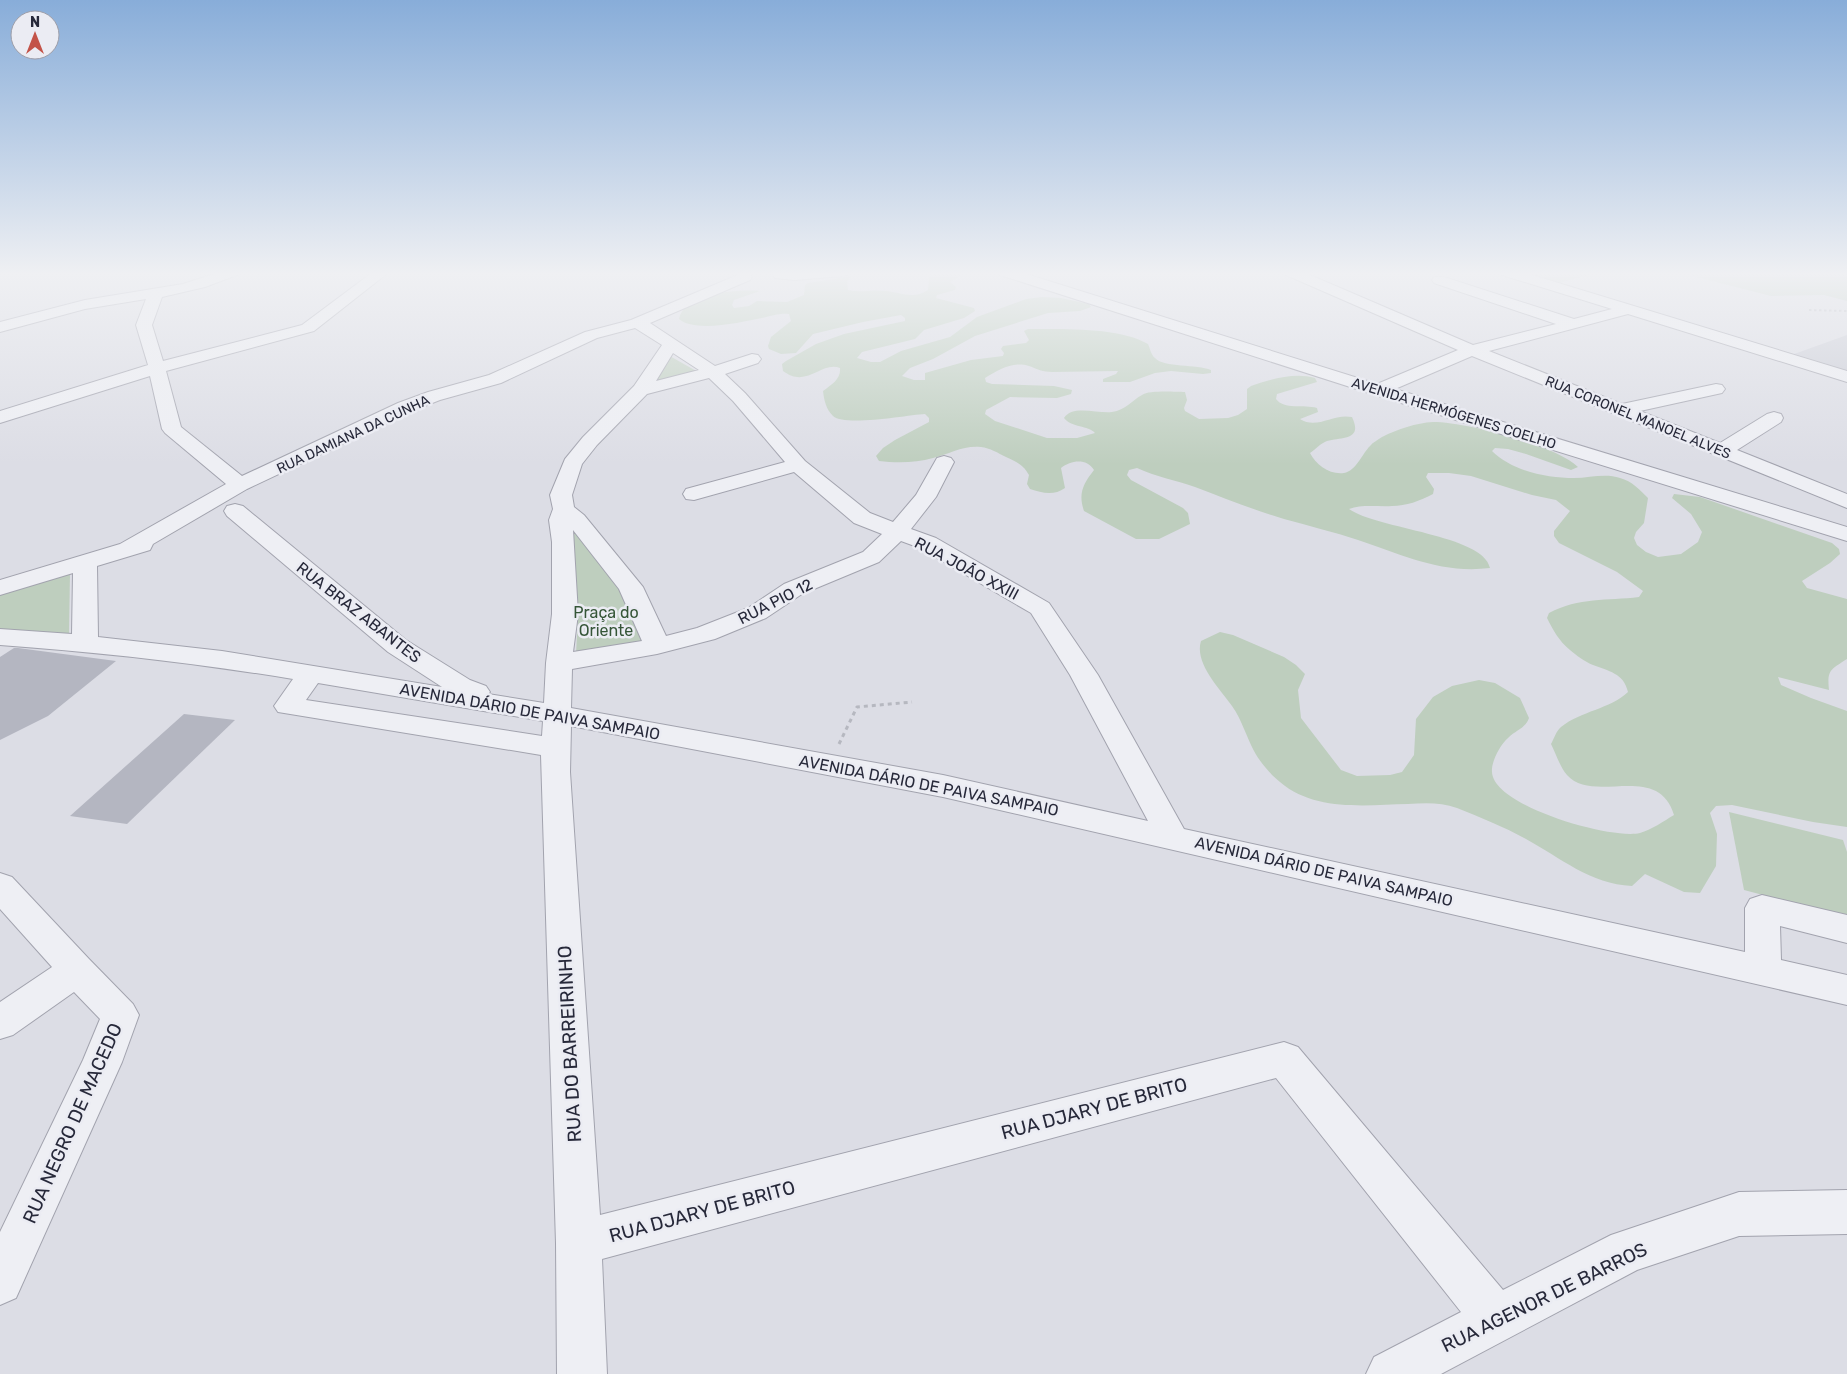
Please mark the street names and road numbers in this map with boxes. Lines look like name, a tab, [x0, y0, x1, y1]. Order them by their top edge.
street label: RUA CORONEL MANOEL ALVES	[1542, 372, 1733, 463]
street label: AVENIDA HERMÓGENES COELHO	[1349, 373, 1559, 453]
street label: RUA DAMIANA DA CUNHA	[274, 391, 433, 477]
street label: RUA JOÃO XXIII	[911, 533, 1022, 604]
street label: RUA BRAZ ABANTES	[293, 558, 425, 667]
street label: RUA PIO 12	[735, 575, 816, 628]
street label: AVENIDA DÁRIO DE PAIVA SAMPAIO	[398, 679, 661, 744]
street label: AVENIDA DÁRIO DE PAIVA SAMPAIO	[798, 751, 1060, 820]
street label: AVENIDA DÁRIO DE PAIVA SAMPAIO	[1193, 833, 1455, 910]
street label: RUA DO BARREIRINHO	[553, 945, 586, 1143]
street label: RUA NEGRO DE MACEDO	[18, 1019, 127, 1227]
street label: RUA DJARY DE BRITO	[999, 1073, 1190, 1144]
street label: RUA DJARY DE BRITO	[607, 1176, 798, 1247]
street label: RUA AGENOR DE BARROS	[1438, 1238, 1651, 1357]

